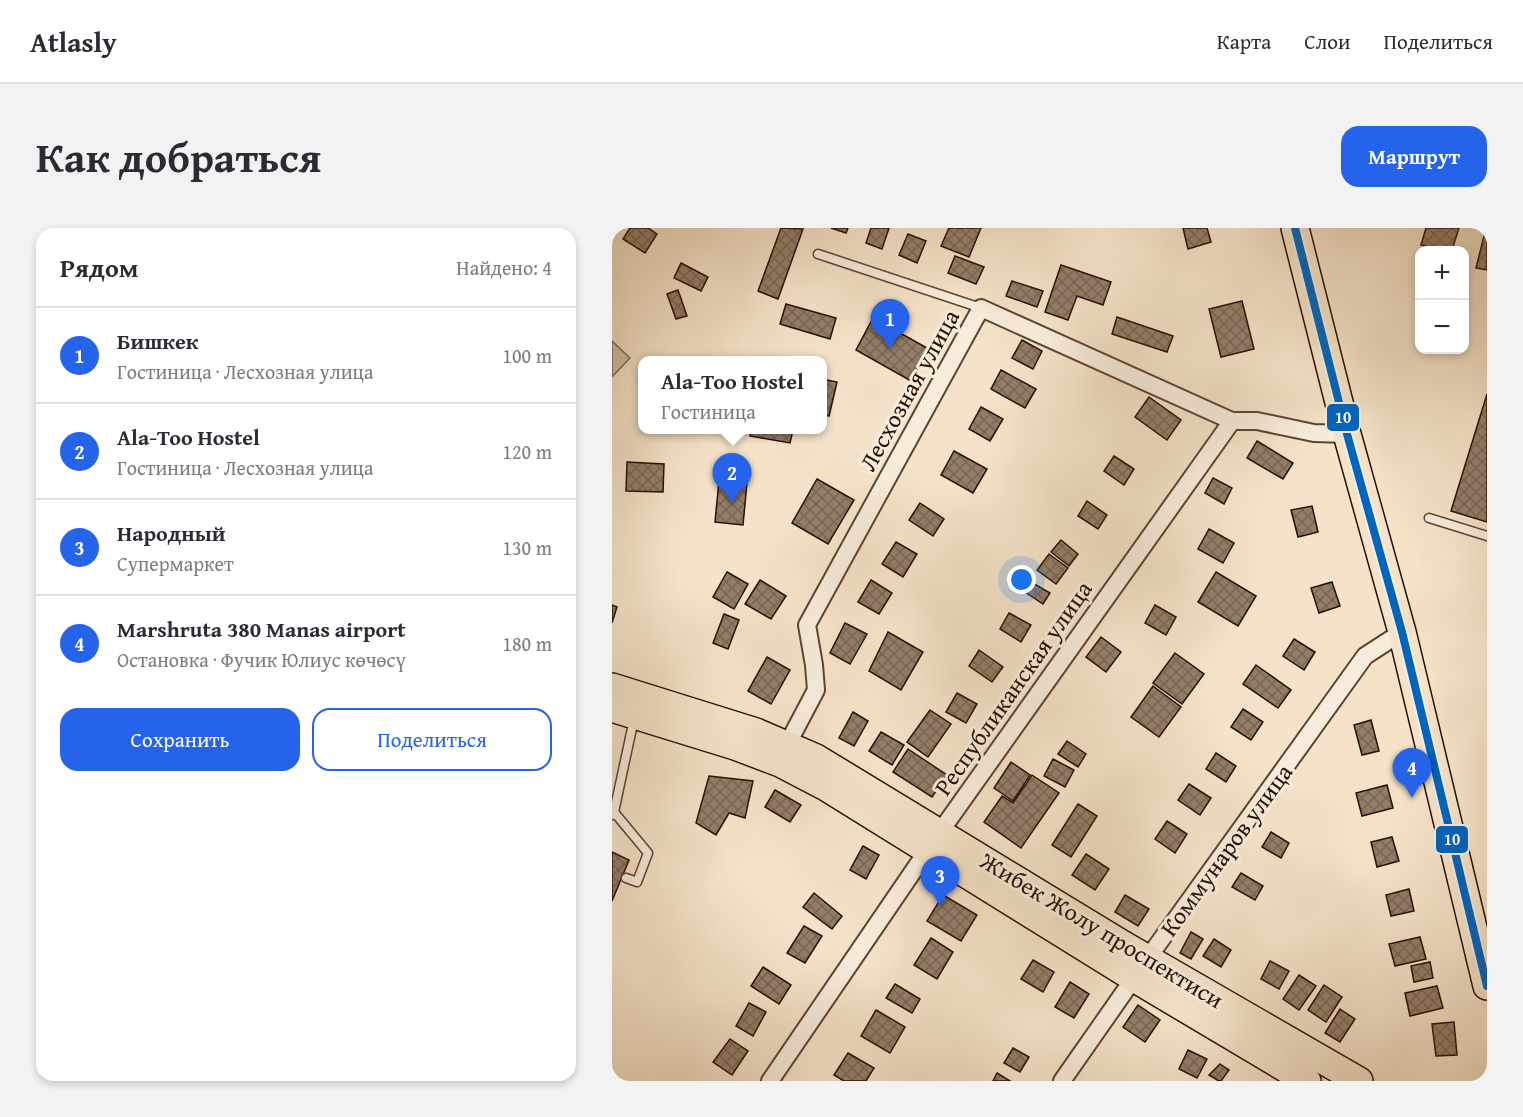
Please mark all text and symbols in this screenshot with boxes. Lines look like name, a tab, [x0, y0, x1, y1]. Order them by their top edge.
text: Atlasly	[30, 21, 117, 62]
text: Карта	[1217, 26, 1271, 57]
text: Слои	[1304, 26, 1350, 57]
text: Поделиться	[1383, 26, 1493, 57]
text: Как добраться	[36, 126, 321, 187]
button: Маршрут	[1341, 126, 1487, 187]
map controls	[1415, 246, 1469, 354]
button: +	[1415, 246, 1469, 300]
text: Рядом	[60, 248, 138, 287]
text: Найдено: 4	[456, 253, 552, 282]
pin: 1	[870, 300, 910, 349]
button: −	[1415, 300, 1469, 354]
street label: Лесхозная улица	[850, 302, 968, 477]
text: Бишкек	[117, 325, 198, 357]
text: 1	[74, 341, 85, 370]
text: 100 m	[502, 341, 552, 370]
popup	[638, 356, 827, 434]
text: Гостиница · Лесхозная улица	[117, 357, 374, 386]
text: Ala-Too Hostel	[661, 365, 804, 397]
text: Гостиница	[661, 397, 756, 426]
line badge: 10	[1326, 403, 1360, 432]
text: 10	[1335, 405, 1351, 429]
text: Ala-Too Hostel	[117, 421, 260, 453]
text: 2	[74, 437, 85, 466]
text: 120 m	[502, 437, 552, 466]
text: Гостиница · Лесхозная улица	[117, 453, 374, 482]
pin: 2	[712, 454, 752, 503]
text: Народный	[117, 517, 226, 549]
text: 3	[74, 533, 85, 562]
text: 130 m	[502, 533, 552, 562]
text: Супермаркет	[117, 549, 234, 578]
your location	[1007, 565, 1036, 594]
street label: Республиканская улица	[926, 573, 1101, 803]
text: Marshruta 380 Manas airport	[117, 613, 406, 645]
text: 4	[74, 629, 85, 658]
text: 180 m	[502, 629, 552, 658]
text: Остановка · Фучик Юлиус көчөсү	[117, 645, 406, 674]
button: Сохранить	[60, 708, 300, 771]
button: Поделиться	[312, 708, 552, 771]
pin: 4	[1392, 748, 1432, 798]
street label: Коммунаров улица	[1151, 756, 1301, 944]
line badge: 10	[1435, 825, 1469, 854]
text: 10	[1444, 827, 1460, 851]
street label: Жибек Жолу проспектиси	[973, 843, 1230, 1017]
pin: 3	[920, 856, 960, 906]

